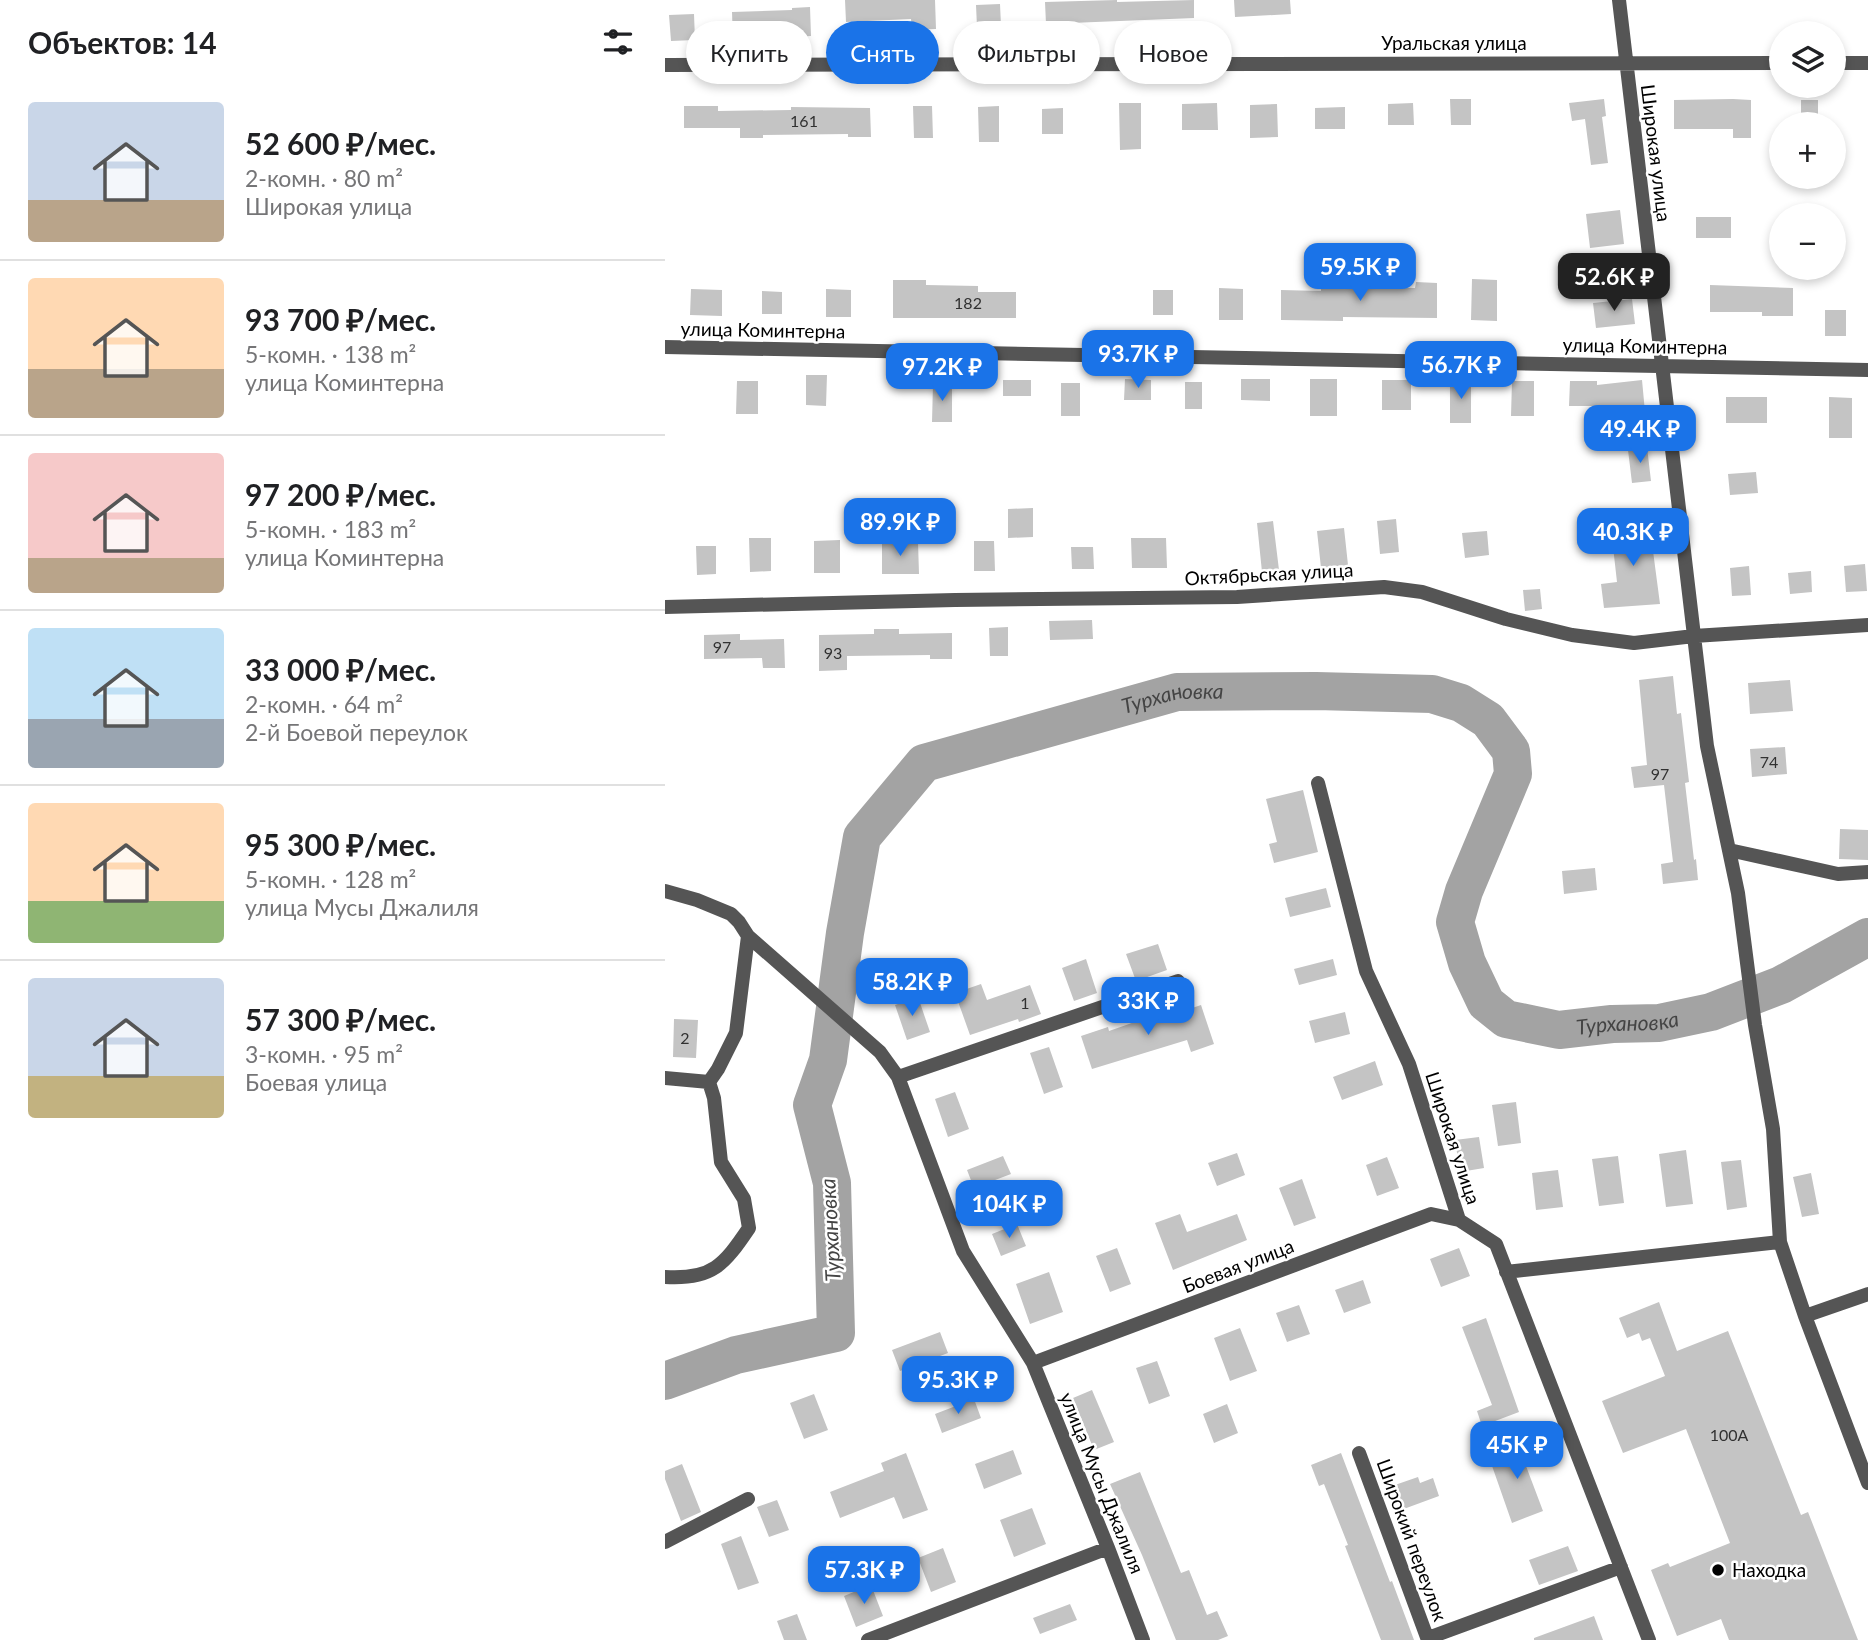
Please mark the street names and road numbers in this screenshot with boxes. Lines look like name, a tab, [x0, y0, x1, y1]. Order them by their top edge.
street label: Уральская улица	[1381, 31, 1527, 54]
street label: Широкая улица	[1637, 83, 1676, 223]
street label: улица Коминтерна	[681, 317, 846, 342]
street label: улица Коминтерна	[1563, 333, 1728, 358]
street label: Октябрьская улица	[1184, 558, 1354, 589]
street label: Широкая улица	[1421, 1069, 1486, 1207]
street label: Боевая улица	[1179, 1234, 1297, 1297]
street label: улица Мусы Джалиля	[1056, 1389, 1149, 1577]
street label: Широкий переулок	[1372, 1456, 1453, 1624]

